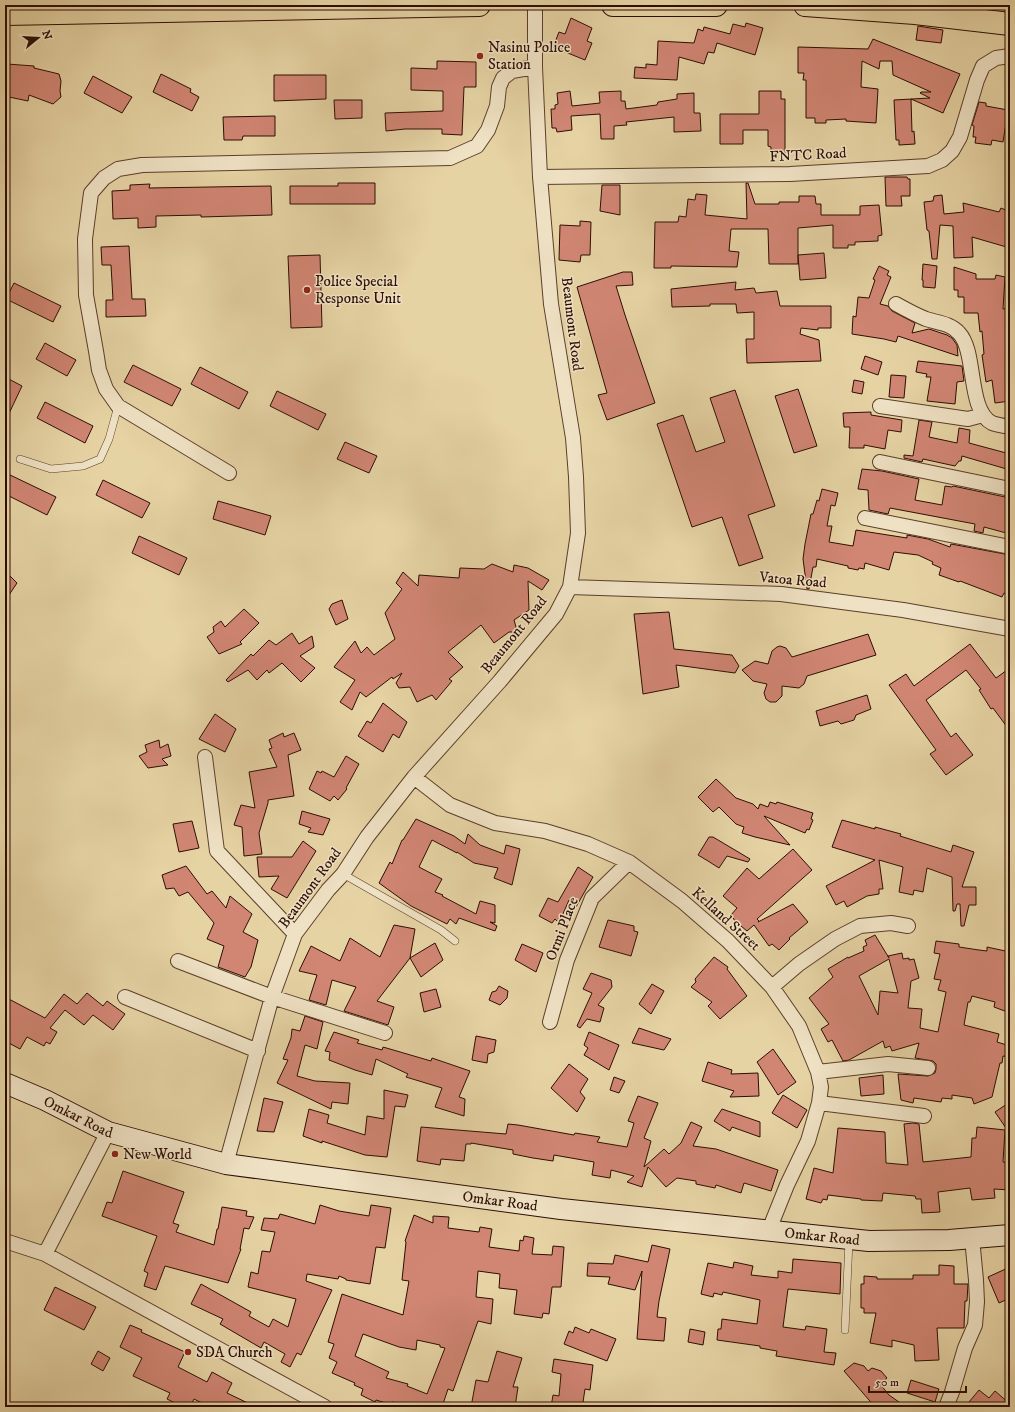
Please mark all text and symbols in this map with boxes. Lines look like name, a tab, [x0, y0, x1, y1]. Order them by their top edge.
north arrow	[18, 18, 58, 58]
text: N	[39, 29, 55, 42]
place label: Nasinu Police Station	[488, 38, 570, 74]
marker: Nasinu Police Station	[475, 51, 485, 61]
street label: FNTC Road	[769, 143, 848, 167]
place label: Police Special Response Unit	[315, 272, 401, 308]
street label: Beaumont Road	[557, 276, 587, 373]
marker: Police Special Response Unit	[302, 285, 312, 295]
street label: Vatoa Road	[757, 567, 828, 592]
street label: Beaumont Road	[477, 592, 551, 678]
street label: Beaumont Road	[274, 844, 346, 932]
street label: Kelland Street	[688, 883, 764, 955]
street label: Ormi Place	[541, 894, 583, 964]
street label: Omkar Road	[40, 1091, 116, 1143]
place label: New World	[123, 1145, 192, 1164]
marker: New World	[110, 1149, 120, 1159]
street label: Omkar Road	[461, 1186, 539, 1215]
street label: Omkar Road	[784, 1223, 861, 1250]
place label: SDA Church	[196, 1343, 273, 1362]
marker: SDA Church	[183, 1347, 193, 1357]
scale bar	[869, 1368, 966, 1394]
text: 50 m	[875, 1375, 899, 1390]

